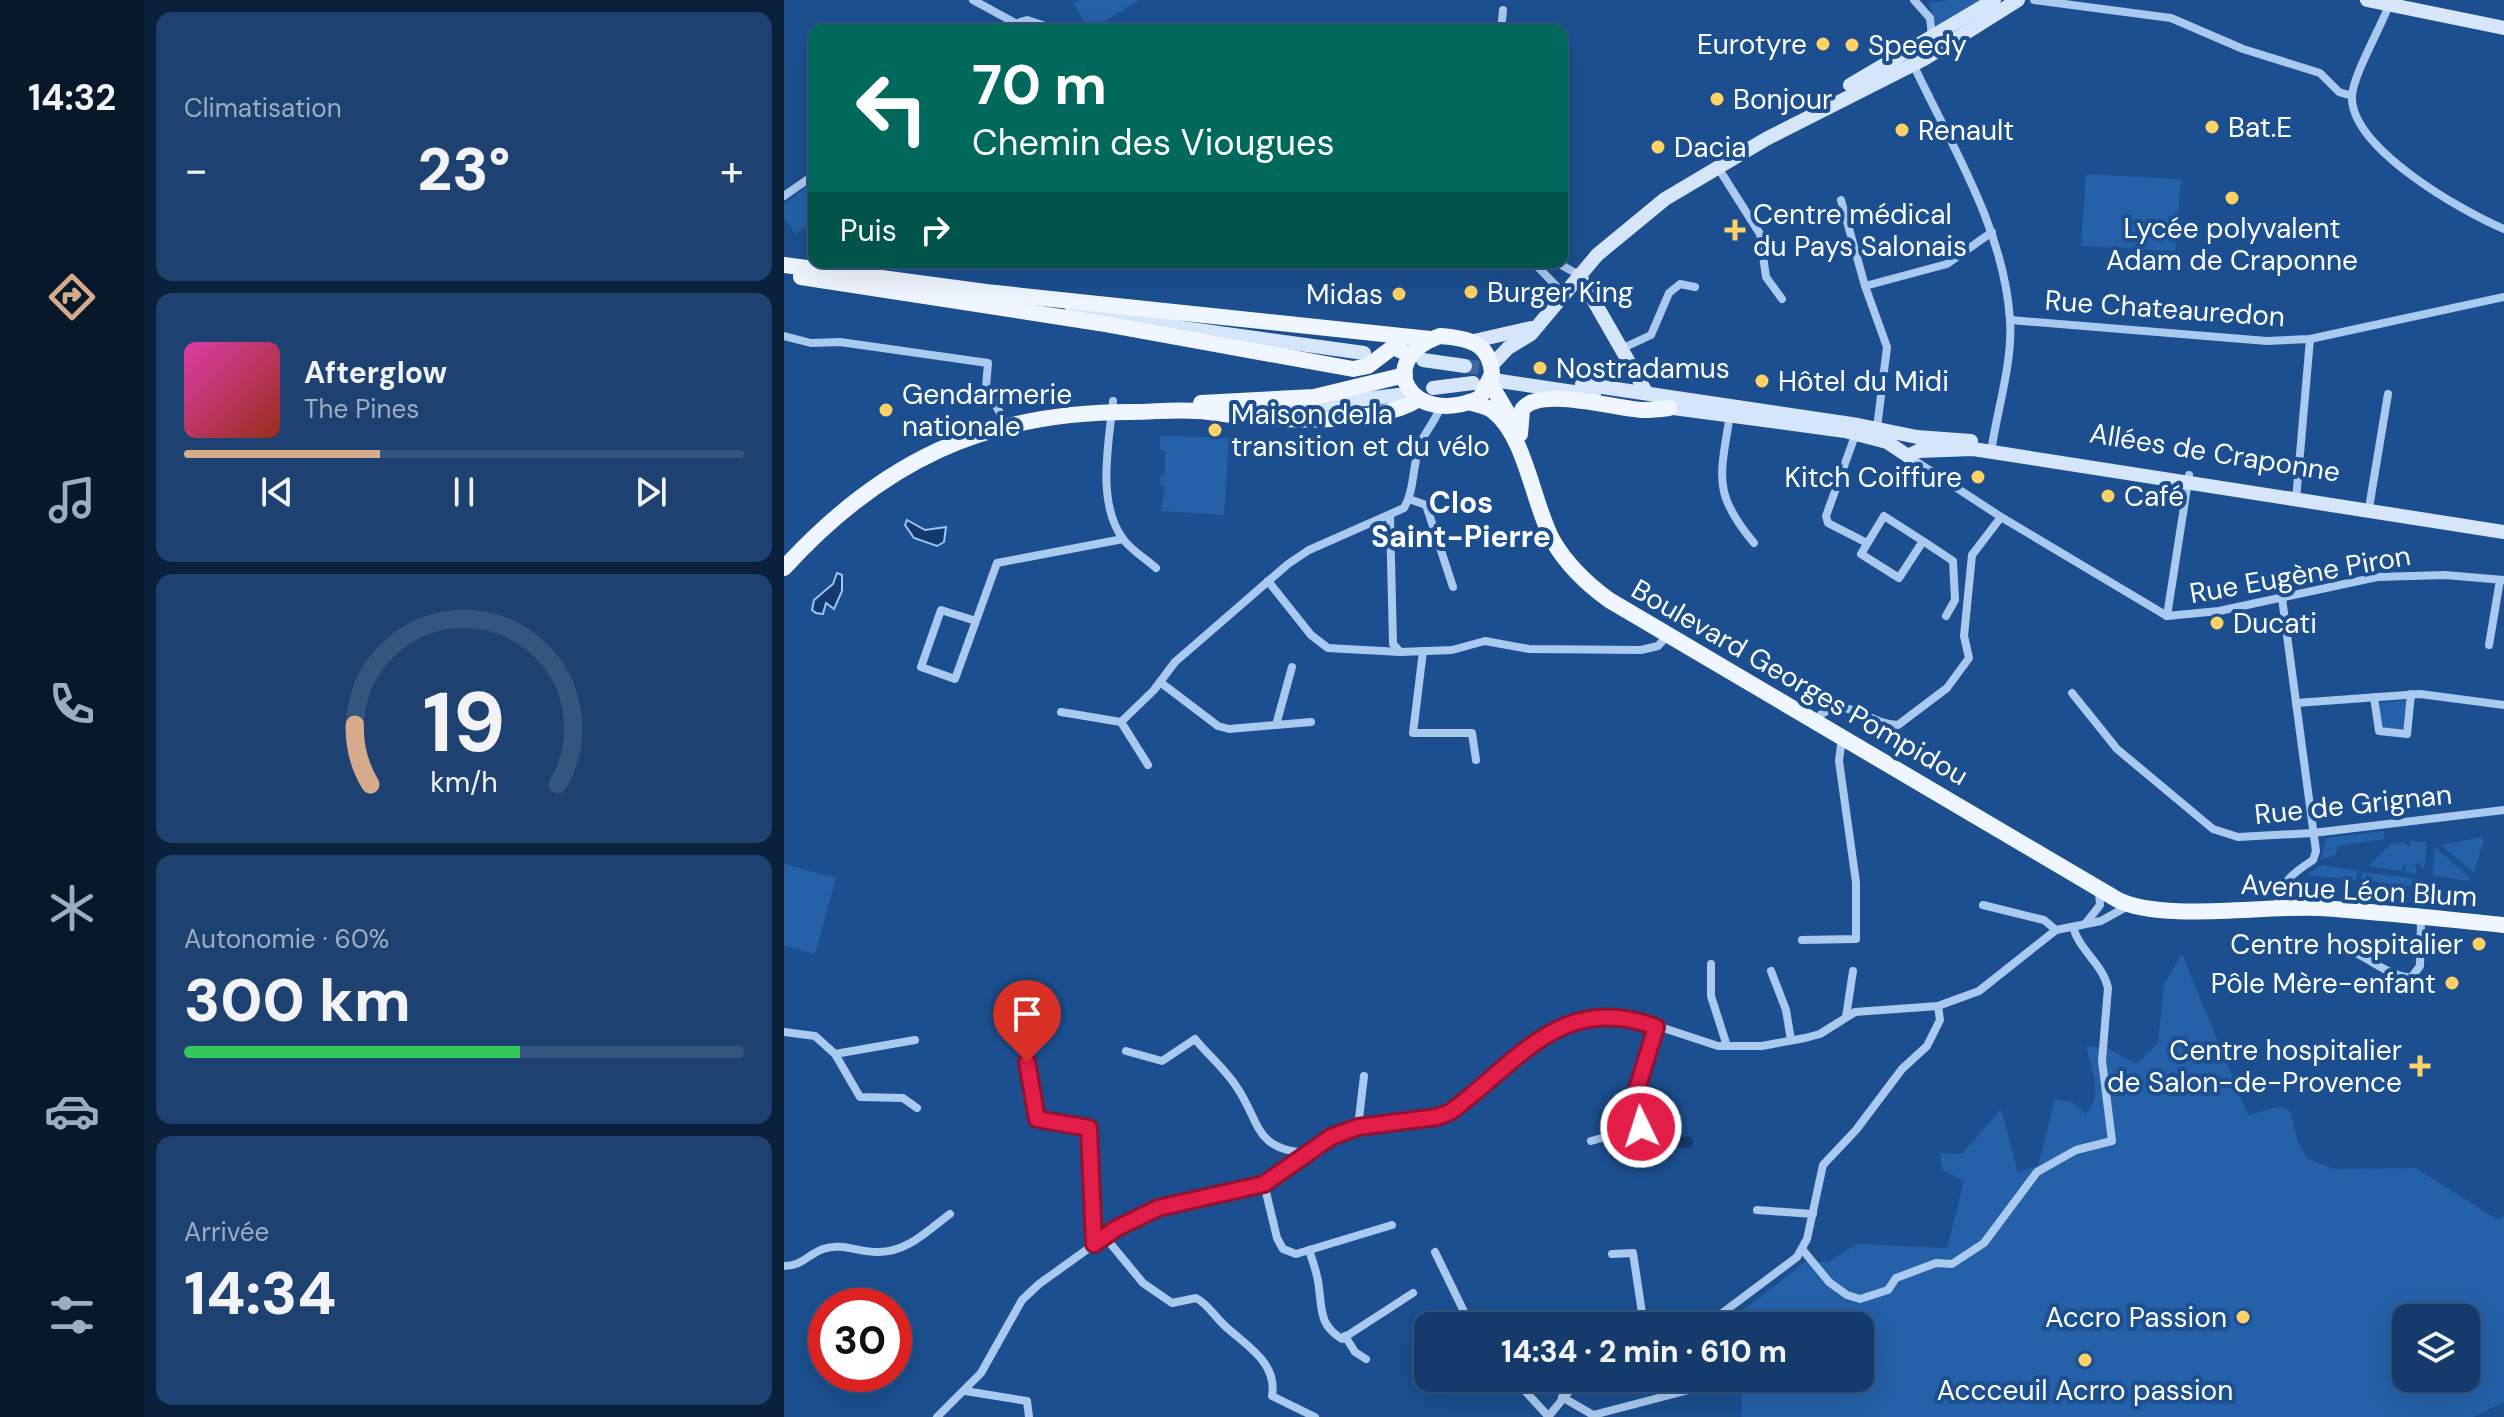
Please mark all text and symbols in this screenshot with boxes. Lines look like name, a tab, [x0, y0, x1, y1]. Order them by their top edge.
place label: Eurotyre	[1697, 26, 1807, 63]
place label: Speedy	[1868, 27, 1967, 64]
marker: Eurotyre	[1814, 35, 1832, 53]
marker: Speedy	[1843, 36, 1861, 54]
text: 70 m	[972, 48, 1107, 121]
icon: left	[840, 56, 944, 160]
text: 14:32	[28, 74, 116, 121]
place label: Bonjour	[1733, 81, 1832, 118]
marker: Bonjour	[1708, 90, 1726, 108]
text: Climatisation	[184, 91, 342, 125]
place label: Bat.E	[2228, 109, 2292, 146]
place label: Renault	[1918, 112, 2014, 149]
marker: Bat.E	[2203, 118, 2221, 136]
text: Chemin des Viougues	[972, 119, 1335, 166]
marker: Renault	[1893, 121, 1911, 139]
place label: Dacia	[1674, 129, 1746, 166]
text: 23°	[418, 130, 510, 209]
marker: Dacia	[1649, 138, 1667, 156]
text: −	[184, 141, 208, 199]
text: +	[720, 141, 744, 199]
marker: Lycée polyvalent Adam de Craponne	[2223, 189, 2241, 207]
place label: Centre médical du Pays Salonais	[1753, 196, 1967, 265]
icon: right	[913, 208, 957, 252]
place label: Lycée polyvalent Adam de Craponne	[2106, 210, 2358, 279]
text: Puis	[840, 211, 897, 250]
marker: Centre médical du Pays Salonais	[1724, 219, 1746, 241]
icon: directions	[44, 269, 100, 325]
place label: Burger King	[1487, 274, 1634, 311]
place label: Midas	[1306, 276, 1383, 313]
street label: Rue Chateauredon	[2044, 282, 2286, 335]
marker: Burger King	[1462, 283, 1480, 301]
marker: Midas	[1390, 285, 1408, 303]
place label: Nostradamus	[1556, 350, 1730, 387]
text: Afterglow	[304, 353, 447, 392]
marker: Nostradamus	[1531, 359, 1549, 377]
place label: Hôtel du Midi	[1778, 363, 1949, 400]
marker: Hôtel du Midi	[1753, 372, 1771, 390]
place label: Gendarmerie nationale	[902, 376, 1072, 445]
text: The Pines	[304, 392, 419, 426]
place label: Maison de la transition et du vélo	[1231, 396, 1490, 465]
marker: Gendarmerie nationale	[877, 401, 895, 419]
street label: Allées de Craponne	[2087, 414, 2343, 491]
marker: Maison de la transition et du vélo	[1206, 421, 1224, 439]
place label: Kitch Coiffure	[1785, 459, 1962, 496]
marker: Kitch Coiffure	[1969, 468, 1987, 486]
icon: previous	[255, 470, 299, 514]
icon: pause	[442, 470, 486, 514]
icon: next	[629, 470, 673, 514]
icon: music	[44, 472, 100, 528]
place label: Café	[2124, 478, 2184, 515]
district label: Clos Saint-Pierre	[1371, 483, 1551, 556]
marker: Café	[2099, 487, 2117, 505]
street label: Rue Eugène Piron	[2187, 537, 2413, 612]
street label: Boulevard Georges Pompidou	[1625, 571, 1975, 794]
place label: Ducati	[2233, 605, 2317, 642]
marker: Ducati	[2208, 614, 2226, 632]
text: 19	[422, 667, 506, 776]
icon: phone	[44, 676, 100, 732]
text: km/h	[430, 764, 498, 801]
street label: Rue de Grignan	[2253, 776, 2454, 833]
street label: Avenue Léon Blum	[2240, 866, 2478, 915]
icon: climate	[44, 880, 100, 936]
text: Autonomie · 60%	[184, 922, 389, 956]
place label: Centre hospitalier	[2230, 926, 2463, 963]
marker: Centre hospitalier	[2470, 935, 2488, 953]
text: 300 km	[184, 961, 411, 1040]
place label: Pôle Mère-enfant	[2211, 965, 2436, 1002]
marker: Pôle Mère-enfant	[2443, 974, 2461, 992]
pin	[993, 980, 1061, 1062]
icon: arrive	[1005, 992, 1049, 1036]
place label: Centre hospitalier de Salon-de-Provence	[2107, 1032, 2402, 1101]
marker: Centre hospitalier de Salon-de-Provence	[2409, 1055, 2431, 1077]
icon: car	[44, 1083, 100, 1139]
position arrow	[1599, 1085, 1683, 1169]
text: Arrivée	[184, 1215, 269, 1249]
text: 14:34	[184, 1254, 337, 1333]
icon: filters	[44, 1287, 100, 1343]
speed limit sign: 30	[808, 1288, 912, 1392]
place label: Accro Passion	[2045, 1299, 2227, 1336]
map controls	[2392, 1304, 2480, 1392]
button: layers	[2392, 1304, 2480, 1392]
marker: Accro Passion	[2234, 1308, 2252, 1326]
text: 14:34 · 2 min · 610 m	[1501, 1332, 1787, 1371]
marker: Accceuil Acrro passion	[2076, 1351, 2094, 1369]
place label: Accceuil Acrro passion	[1937, 1372, 2233, 1409]

